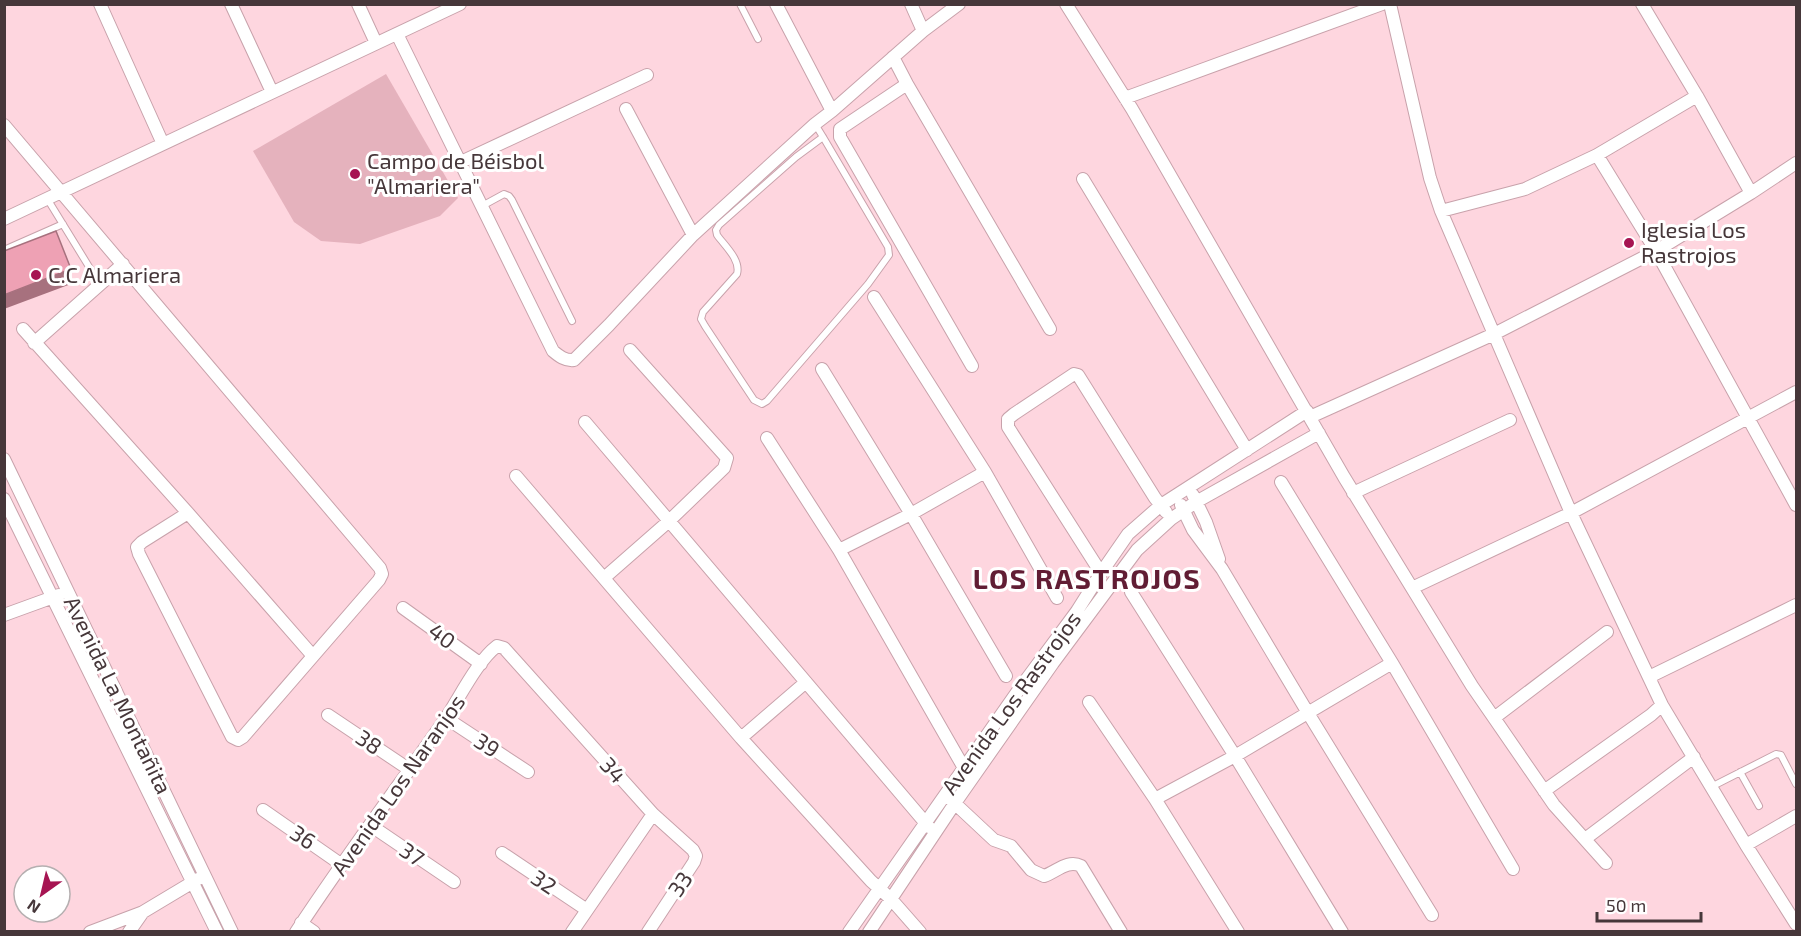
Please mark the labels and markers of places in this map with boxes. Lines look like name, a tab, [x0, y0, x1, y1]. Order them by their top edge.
place label: Campo de Béisbol "Almariera"	[367, 147, 545, 198]
marker: Campo de Béisbol "Almariera"	[348, 167, 362, 181]
place label: Iglesia Los Rastrojos	[1641, 216, 1746, 268]
marker: Iglesia Los Rastrojos	[1622, 236, 1636, 250]
place label: C.C Almariera	[48, 261, 181, 287]
marker: C.C Almariera	[29, 268, 43, 282]

